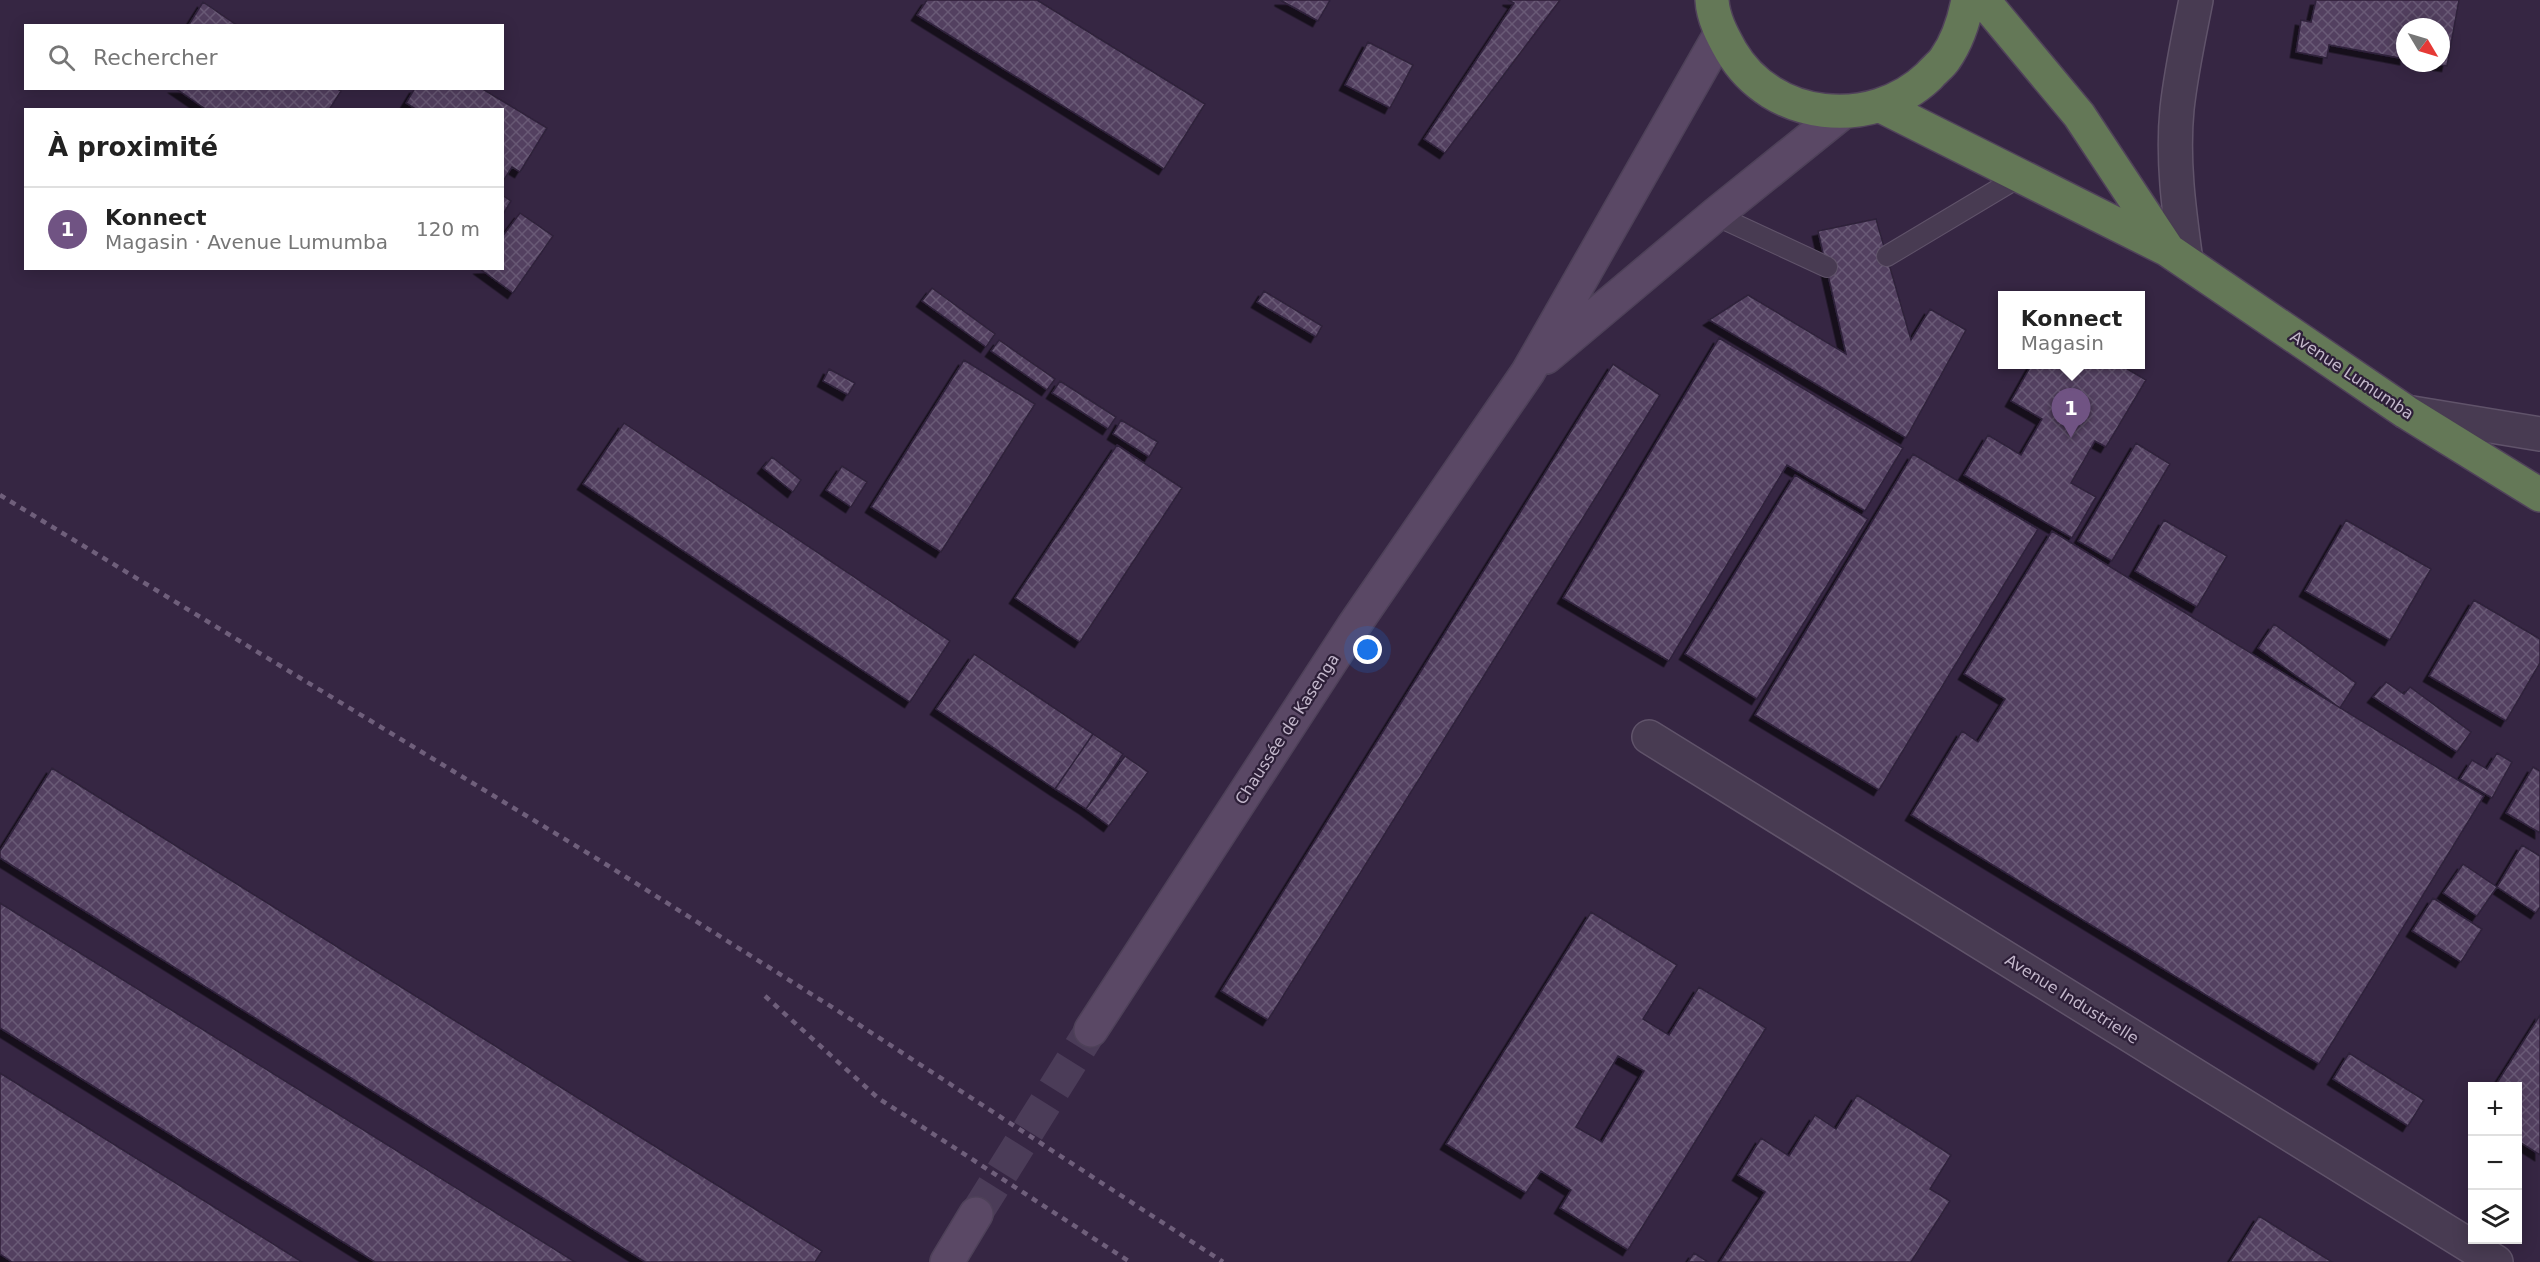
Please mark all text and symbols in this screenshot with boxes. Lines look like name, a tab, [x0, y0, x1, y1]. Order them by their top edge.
north arrow	[2396, 18, 2450, 72]
search box	[24, 24, 504, 90]
icon: search	[45, 41, 78, 74]
text: Rechercher	[93, 45, 218, 70]
text: À proximité	[48, 132, 218, 162]
text: Konnect	[105, 205, 207, 230]
text: 1	[61, 217, 74, 241]
text: 120 m	[416, 217, 480, 241]
text: Magasin · Avenue Lumumba	[105, 230, 388, 254]
popup	[1998, 291, 2145, 369]
text: Konnect	[2021, 306, 2122, 331]
street label: Avenue Lumumba	[2287, 327, 2417, 423]
text: Magasin	[2021, 331, 2104, 355]
pin: 1	[2052, 388, 2090, 438]
your location	[1353, 635, 1382, 664]
street label: Chaussée de Kasenga	[1231, 650, 1343, 808]
street label: Avenue Industrielle	[2002, 950, 2142, 1048]
map controls	[2468, 1082, 2522, 1244]
button: +	[2468, 1082, 2522, 1136]
button: −	[2468, 1136, 2522, 1190]
button: layers	[2468, 1190, 2522, 1244]

